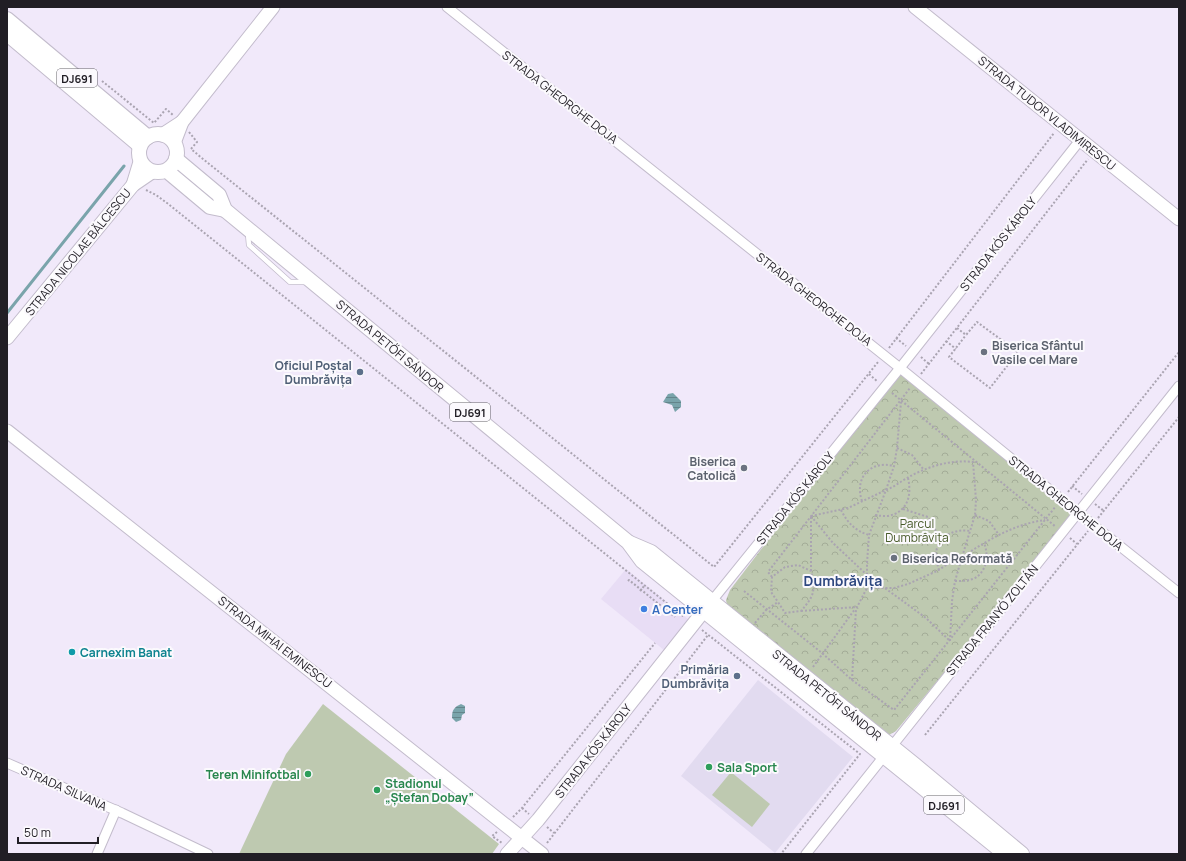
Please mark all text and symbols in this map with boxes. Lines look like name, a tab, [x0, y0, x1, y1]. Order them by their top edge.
street label: STRADA GHEORGHE DOJA	[499, 46, 622, 148]
street label: STRADA TUDOR VLADIMIRESCU	[974, 52, 1120, 174]
road number: DJ691	[57, 69, 97, 87]
street label: STRADA NICOLAE BĂLCESCU	[21, 185, 135, 319]
street label: STRADA KÓS KÁROLY	[956, 193, 1040, 295]
street label: STRADA GHEORGHE DOJA	[753, 248, 876, 350]
street label: STRADA PETŐFI SÁNDOR	[332, 296, 448, 397]
place label: Biserica Sfântul Vasile cel Mare	[992, 337, 1084, 368]
marker: Biserica Sfântul Vasile cel Mare	[979, 347, 989, 357]
place label: Oficiul Poștal Dumbrăvița	[275, 357, 352, 388]
marker: Oficiul Poștal Dumbrăvița	[355, 367, 365, 377]
road number: DJ691	[450, 403, 490, 421]
street label: STRADA KÓS KÁROLY	[752, 448, 838, 548]
street label: STRADA GHEORGHE DOJA	[1005, 452, 1127, 555]
place label: Biserica Catolică	[687, 453, 736, 484]
marker: Biserica Catolică	[739, 463, 749, 473]
park label: Parcul Dumbrăvița	[885, 515, 949, 546]
place label: Biserica Reformată	[902, 550, 1012, 567]
marker: Biserica Reformată	[889, 553, 899, 563]
street label: STRADA FRANYÓ ZOLTÁN	[942, 561, 1042, 679]
district label: Dumbrăvița	[804, 571, 882, 591]
street label: STRADA MIHAI EMINESCU	[214, 592, 336, 692]
place label: A Center	[652, 601, 703, 618]
marker: A Center	[639, 604, 649, 614]
place label: Carnexim Banat	[80, 644, 172, 661]
street label: STRADA PETŐFI SÁNDOR	[769, 646, 886, 745]
marker: Carnexim Banat	[67, 647, 77, 657]
place label: Primăria Dumbrăvița	[661, 661, 729, 692]
marker: Primăria Dumbrăvița	[732, 671, 742, 681]
street label: STRADA KÓS KÁROLY	[551, 700, 635, 802]
place label: Sala Sport	[717, 759, 777, 776]
street label: STRADA SILVANA	[18, 761, 110, 815]
marker: Sala Sport	[704, 762, 714, 772]
place label: Teren Minifotbal	[206, 766, 300, 783]
marker: Teren Minifotbal	[303, 769, 313, 779]
place label: Stadionul „Ștefan Dobay”	[385, 775, 474, 806]
marker: Stadionul „Ștefan Dobay”	[372, 785, 382, 795]
road number: DJ691	[924, 796, 964, 814]
scale bar	[18, 819, 98, 845]
text: 50 m	[24, 824, 51, 841]

